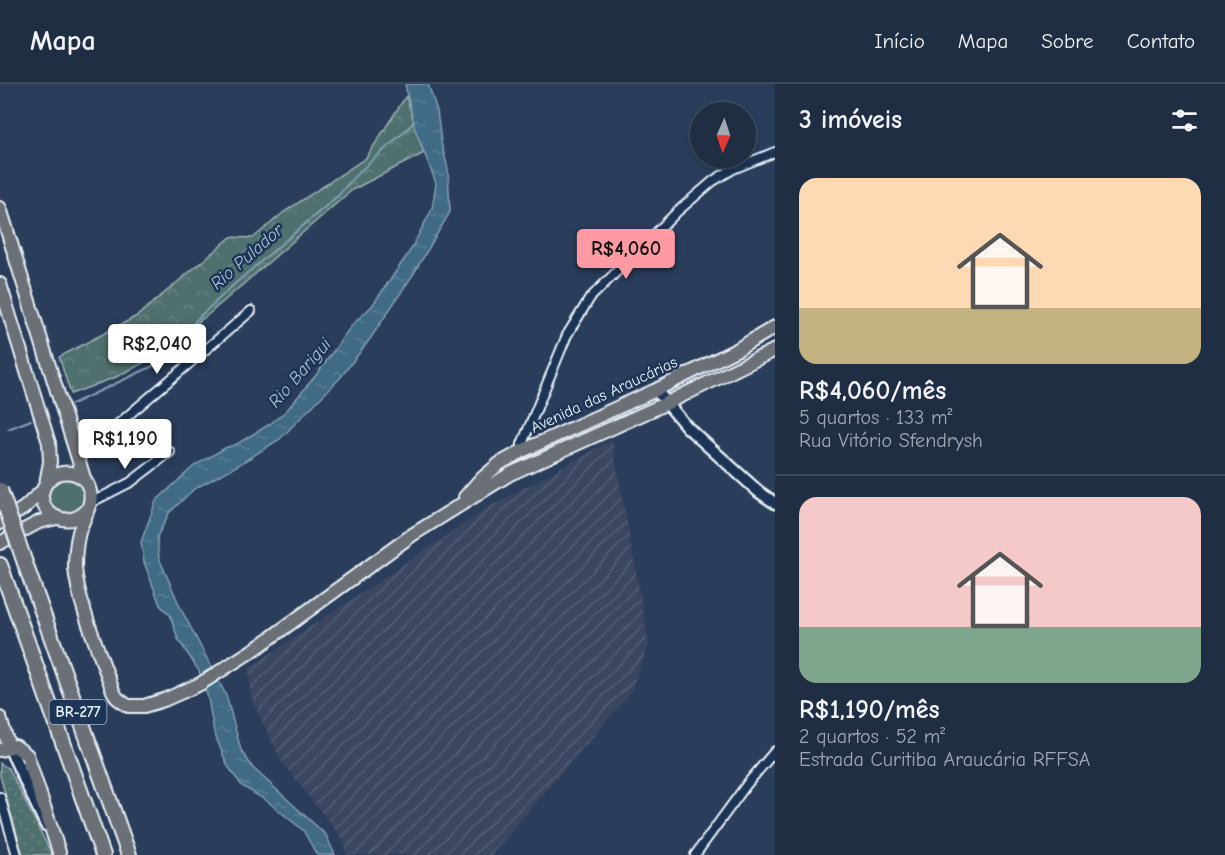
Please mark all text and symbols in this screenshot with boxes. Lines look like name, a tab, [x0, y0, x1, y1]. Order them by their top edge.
text: Mapa	[30, 25, 96, 57]
text: Início	[874, 29, 925, 53]
text: Mapa	[958, 29, 1008, 53]
text: Sobre	[1041, 29, 1094, 53]
text: Contato	[1127, 29, 1195, 53]
north arrow	[690, 102, 756, 168]
map controls	[690, 102, 756, 168]
icon: filters	[1168, 104, 1201, 137]
text: 3 imóveis	[799, 105, 902, 135]
icon: home	[946, 217, 1054, 325]
water label: Rio Pulador	[206, 219, 288, 294]
pin: R$4,060	[571, 229, 681, 280]
text: R$4,060	[591, 237, 661, 260]
pin: R$2,040	[102, 324, 212, 375]
text: R$2,040	[122, 332, 192, 355]
water label: Rio Barigui	[264, 333, 336, 412]
street label: Avenida das Araucárias	[528, 353, 680, 437]
text: R$4,060/mês	[799, 376, 946, 406]
text: 5 quartos · 133 m²	[799, 406, 952, 429]
pin: R$1,190	[70, 419, 180, 470]
text: R$1,190	[92, 427, 158, 450]
text: Rua Vitório Sfendrysh	[799, 429, 983, 452]
icon: home	[946, 536, 1054, 644]
text: R$1,190/mês	[799, 695, 940, 725]
road number: BR-277	[50, 700, 106, 724]
text: 2 quartos · 52 m²	[799, 725, 945, 748]
text: Estrada Curitiba Araucária RFFSA	[799, 748, 1090, 771]

